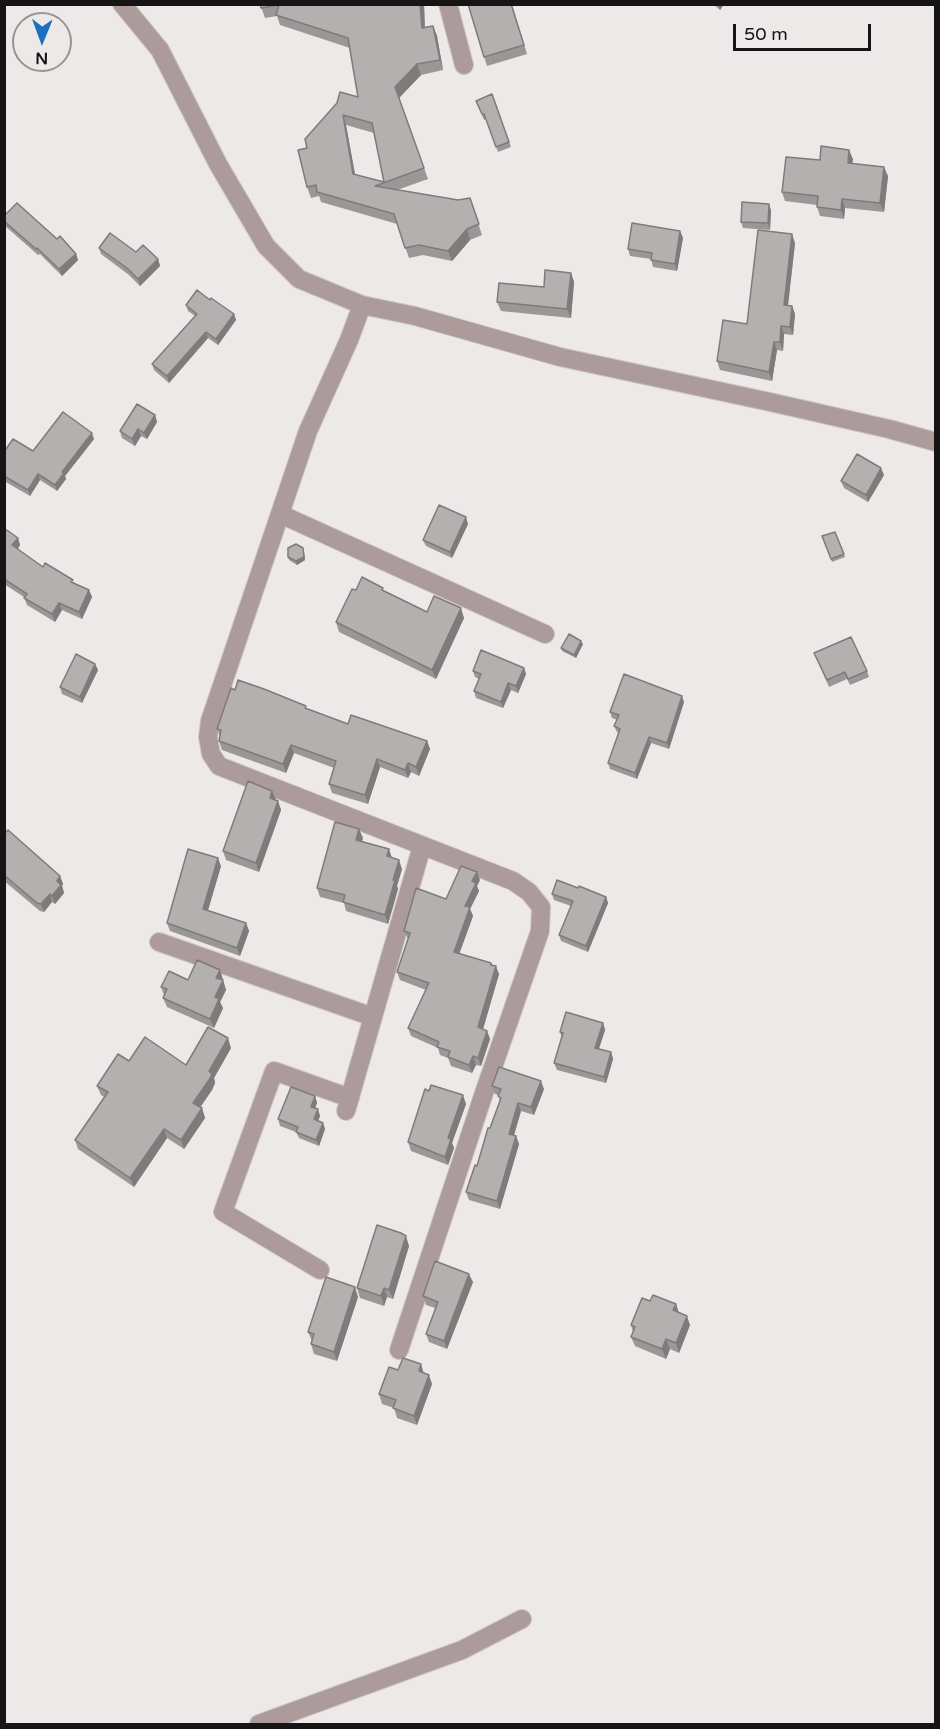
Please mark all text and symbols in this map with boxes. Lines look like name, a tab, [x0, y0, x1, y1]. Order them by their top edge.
north arrow	[12, 12, 72, 72]
scale bar	[736, 12, 874, 50]
text: 50 m	[744, 23, 788, 45]
text: N	[35, 48, 48, 68]

